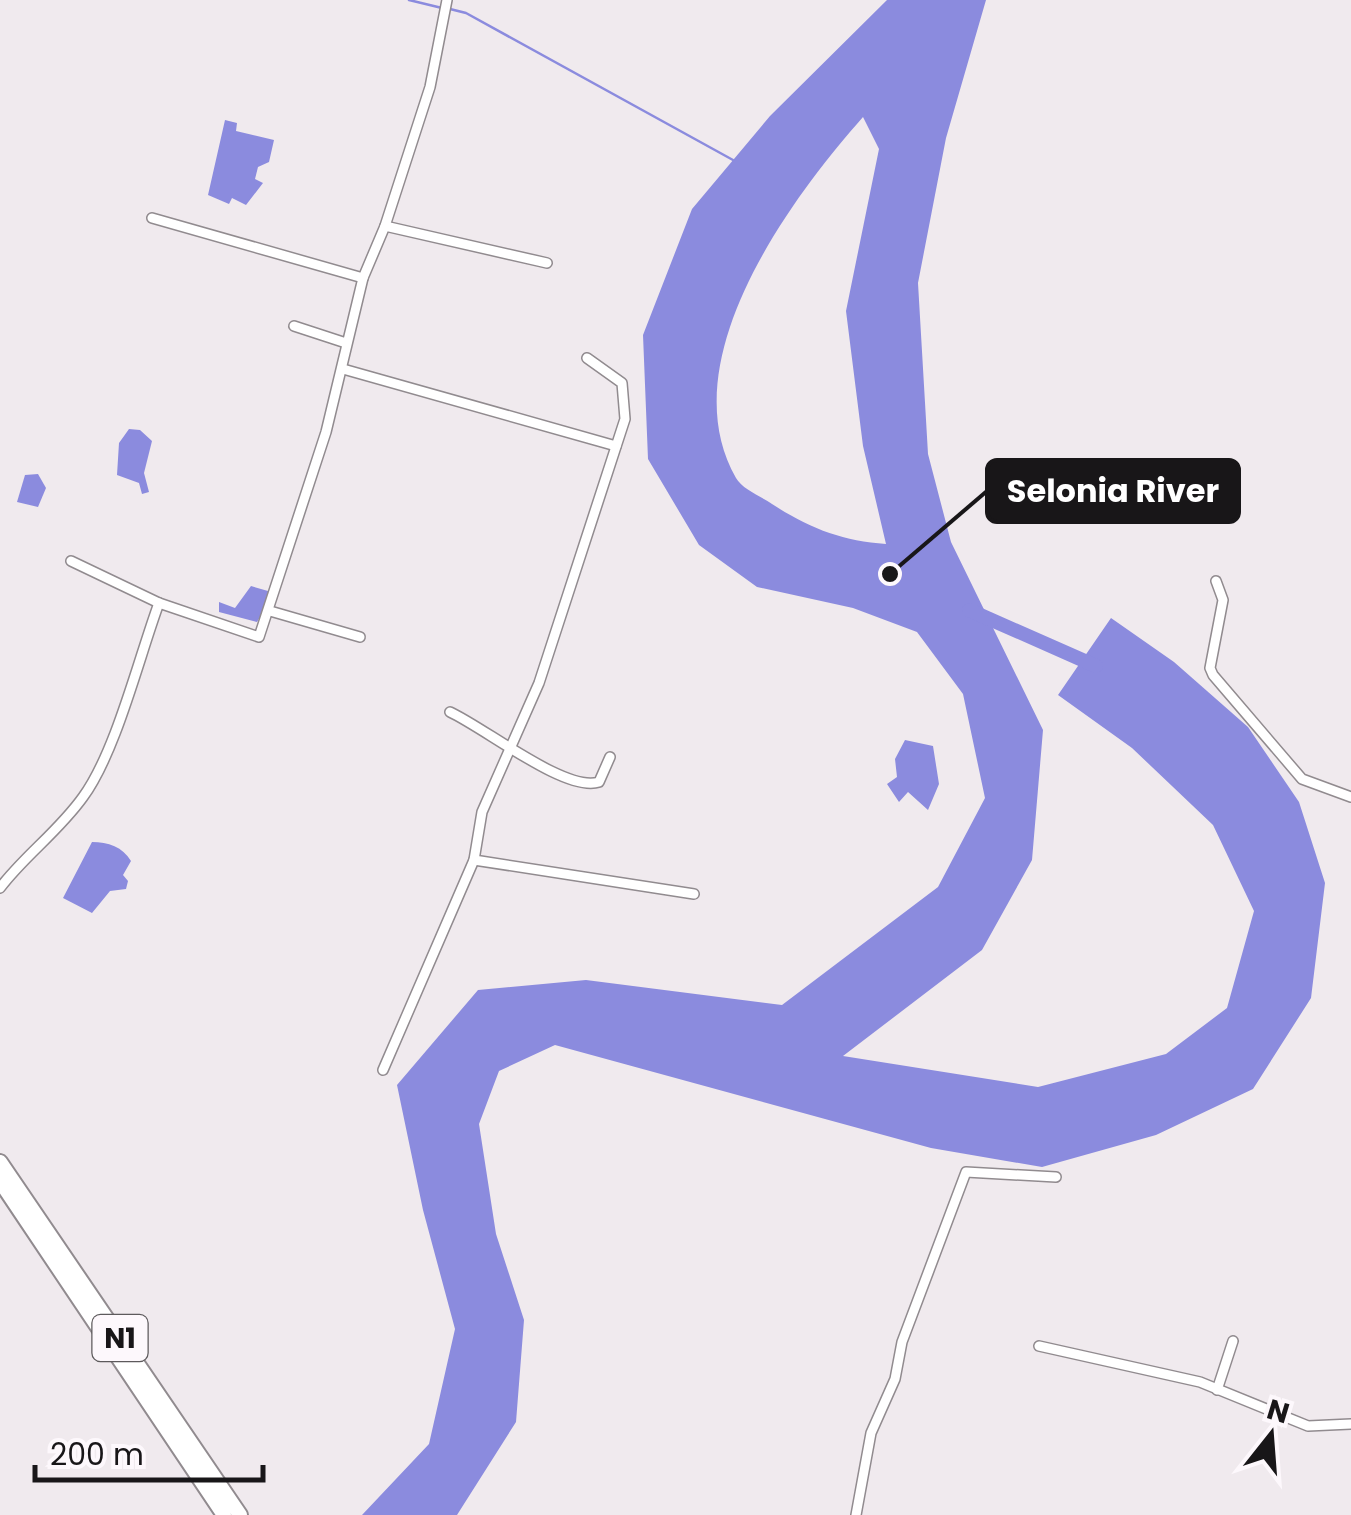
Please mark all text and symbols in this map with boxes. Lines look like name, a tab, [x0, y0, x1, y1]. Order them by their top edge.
callout: Selonia River	[987, 460, 1239, 522]
text: Selonia River	[1007, 468, 1220, 513]
road number: N1	[92, 1315, 148, 1361]
north arrow	[1221, 1385, 1321, 1485]
text: N	[1262, 1390, 1294, 1433]
scale bar	[35, 1420, 262, 1482]
text: 200 m	[50, 1433, 144, 1476]

